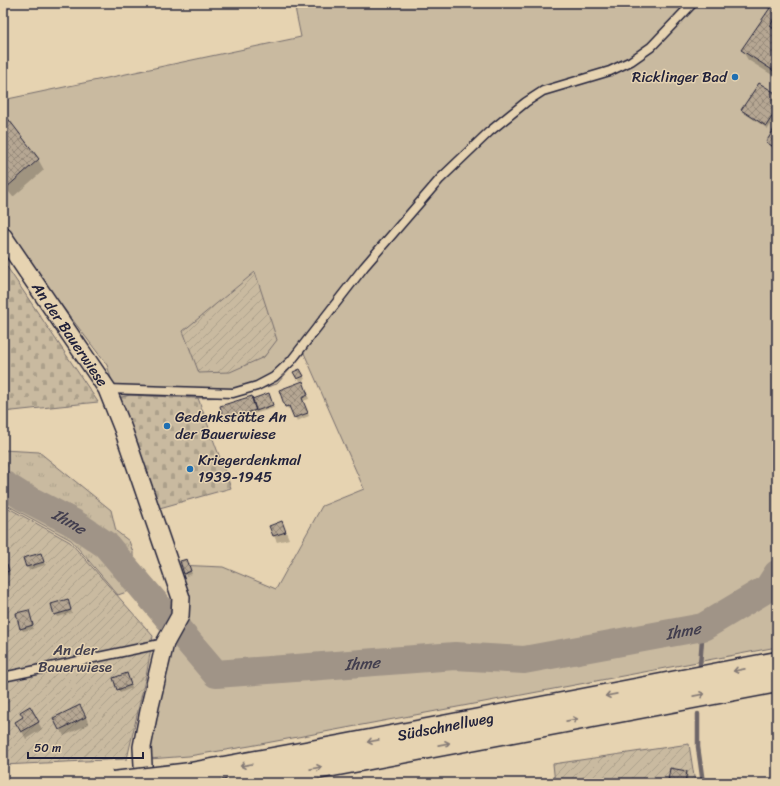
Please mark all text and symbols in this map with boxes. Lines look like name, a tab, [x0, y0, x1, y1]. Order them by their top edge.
place label: Ricklinger Bad	[632, 64, 728, 90]
marker: Ricklinger Bad	[730, 72, 740, 82]
street label: An der Bauerwiese	[24, 276, 115, 392]
place label: Gedenkstätte An der Bauerwiese	[175, 404, 287, 447]
marker: Gedenkstätte An der Bauerwiese	[162, 421, 172, 431]
place label: Kriegerdenkmal 1939-1945	[198, 447, 302, 490]
marker: Kriegerdenkmal 1939-1945	[185, 464, 195, 474]
water label: Ihme	[46, 500, 94, 543]
water label: Ihme	[662, 613, 705, 649]
park label: An der Bauerwiese	[38, 637, 112, 680]
water label: Ihme	[343, 648, 383, 679]
one-way arrow	[733, 667, 746, 675]
one-way arrow	[605, 691, 618, 699]
one-way arrow	[693, 691, 706, 699]
street label: Südschnellweg	[395, 705, 496, 748]
one-way arrow	[565, 715, 578, 723]
scale bar	[28, 734, 143, 760]
text: 50 m	[34, 737, 61, 759]
one-way arrow	[367, 737, 380, 745]
one-way arrow	[437, 740, 450, 748]
one-way arrow	[240, 761, 253, 769]
one-way arrow	[310, 764, 323, 772]

